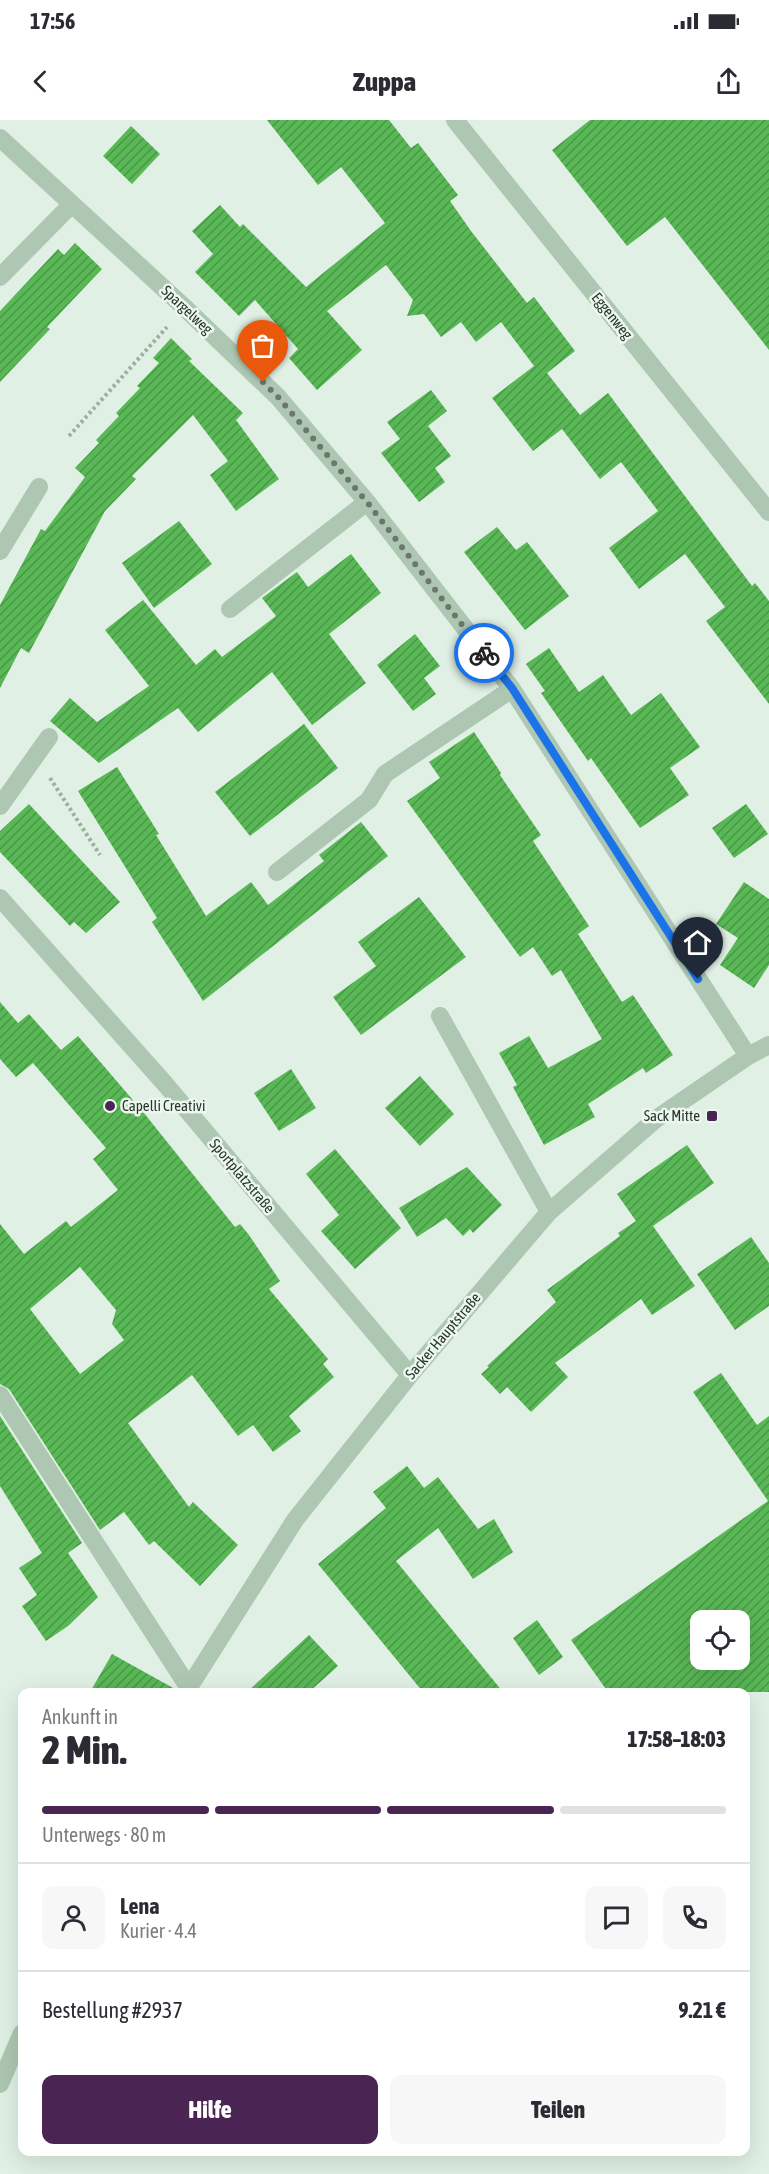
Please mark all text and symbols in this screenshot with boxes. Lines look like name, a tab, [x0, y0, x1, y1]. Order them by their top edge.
text: 17:56	[30, 8, 75, 34]
icon: back	[24, 65, 57, 98]
icon: share	[712, 65, 745, 98]
text: Zuppa	[353, 66, 416, 97]
street label: Spargelweg	[158, 282, 217, 338]
street label: Eggenweg	[589, 289, 637, 343]
pin	[237, 320, 288, 382]
icon: bag	[246, 329, 279, 362]
courier	[454, 623, 514, 683]
icon: bike	[468, 637, 501, 670]
pin	[672, 917, 723, 979]
icon: home	[681, 926, 714, 959]
place label: Capelli Creativi	[122, 1097, 205, 1114]
marker: Capelli Creativi	[103, 1099, 117, 1113]
place label: Sack Mitte	[644, 1107, 700, 1124]
marker: Sack Mitte	[705, 1109, 719, 1123]
street label: Sportplatzstraße	[206, 1135, 278, 1216]
street label: Sacker Hauptstraße	[402, 1289, 484, 1382]
map controls	[690, 1610, 750, 1670]
button: locate	[690, 1610, 750, 1670]
text: Ankunft in	[42, 1705, 118, 1728]
text: 17:58–18:03	[627, 1726, 726, 1752]
text: 2 Min.	[42, 1728, 127, 1772]
text: Unterwegs · 80 m	[42, 1823, 166, 1846]
button: person	[42, 1886, 105, 1949]
button: chat	[585, 1886, 648, 1949]
button: phone	[663, 1886, 726, 1949]
text: Lena	[120, 1893, 159, 1919]
text: Kurier · 4.4	[120, 1919, 197, 1942]
text: Bestellung #2937	[42, 1997, 183, 2023]
text: 9.21 €	[678, 1997, 726, 2023]
button: Hilfe	[42, 2075, 378, 2144]
button: Teilen	[390, 2075, 726, 2144]

